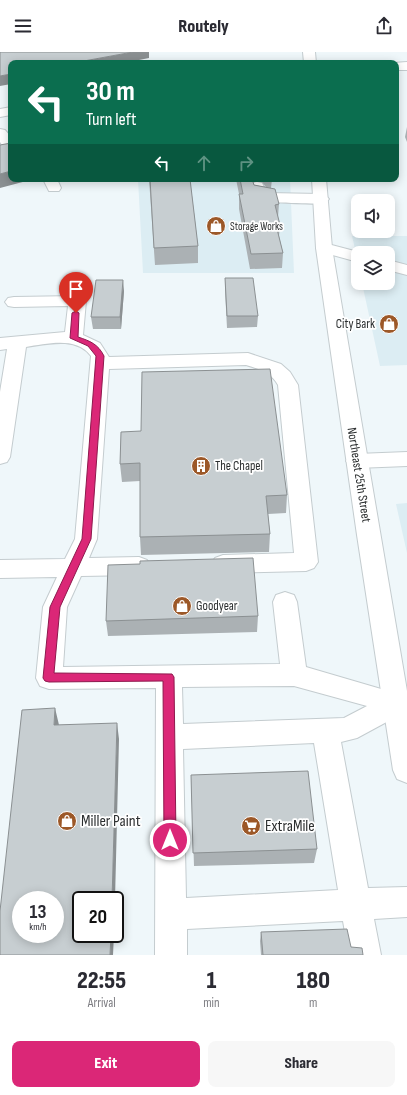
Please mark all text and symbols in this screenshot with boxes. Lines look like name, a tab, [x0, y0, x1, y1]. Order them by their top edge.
icon: menu	[12, 15, 34, 37]
icon: share	[373, 15, 395, 37]
text: Routely	[178, 16, 229, 37]
text: 30 m	[86, 75, 135, 108]
icon: left	[20, 76, 72, 128]
text: Turn left	[86, 109, 137, 130]
icon: left	[151, 152, 173, 174]
icon: ahead	[193, 152, 215, 174]
icon: right	[235, 152, 257, 174]
map controls	[351, 194, 395, 290]
button: sound	[351, 194, 395, 238]
shop icon: Storage Works	[205, 215, 227, 237]
place label: Storage Works	[230, 220, 283, 233]
button: layers	[351, 246, 395, 290]
pin	[59, 272, 93, 313]
icon: arrive	[65, 278, 87, 300]
shop icon: City Bark	[378, 313, 400, 335]
place label: City Bark	[336, 316, 375, 332]
street label: Northeast 25th Street	[344, 426, 374, 524]
building icon: The Chapel	[190, 455, 212, 477]
place label: The Chapel	[215, 458, 263, 474]
shop icon: Goodyear	[171, 595, 193, 617]
place label: Goodyear	[196, 598, 238, 614]
shop icon: Miller Paint	[56, 810, 78, 832]
place label: Miller Paint	[81, 812, 141, 831]
supermarket icon: ExtraMile	[240, 815, 262, 837]
place label: ExtraMile	[265, 817, 315, 836]
position arrow	[149, 819, 191, 861]
speed limit sign: 20	[72, 891, 124, 943]
text: 13	[30, 900, 46, 924]
text: km/h	[29, 921, 47, 933]
text: 22:55	[77, 966, 126, 995]
text: 1	[206, 966, 216, 995]
text: 180	[297, 966, 330, 995]
text: Arrival	[88, 995, 116, 1011]
text: min	[203, 995, 220, 1011]
text: m	[309, 995, 317, 1011]
button: Exit	[12, 1041, 200, 1087]
button: Share	[208, 1041, 395, 1087]

